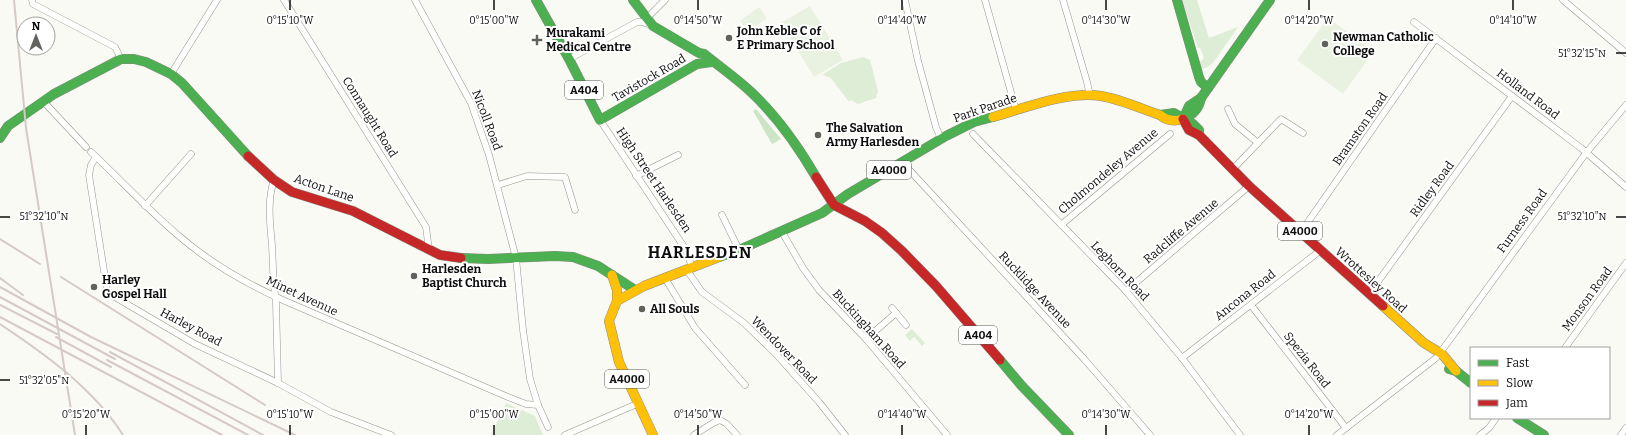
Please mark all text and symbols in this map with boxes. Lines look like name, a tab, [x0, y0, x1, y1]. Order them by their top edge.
text: 0°15'10"W	[267, 15, 314, 27]
text: 0°15'00"W	[469, 15, 519, 27]
text: 0°14'50"W	[674, 15, 723, 27]
text: 0°14'40"W	[877, 15, 927, 27]
text: 0°14'30"W	[1081, 15, 1131, 27]
text: 0°14'20"W	[1285, 15, 1334, 27]
text: 0°14'10"W	[1489, 15, 1537, 27]
north arrow	[16, 16, 56, 56]
text: N	[32, 20, 41, 33]
place label: John Keble C of E Primary School	[736, 24, 835, 52]
place label: Murakami Medical Centre	[546, 26, 631, 54]
place label: Newman Catholic College	[1333, 30, 1434, 58]
marker: John Keble C of E Primary School	[724, 33, 734, 43]
marker: Murakami Medical Centre	[531, 34, 543, 46]
marker: Newman Catholic College	[1320, 39, 1330, 49]
text: 51°32'15"N	[1558, 48, 1606, 60]
street label: Tavistock Road	[610, 51, 688, 105]
street label: Holland Road	[1494, 66, 1562, 122]
street label: Connaught Road	[340, 74, 400, 160]
road number: A404	[565, 81, 603, 99]
street label: Nicoll Road	[469, 88, 505, 152]
street label: Bramston Road	[1330, 90, 1390, 168]
street label: Park Parade	[951, 91, 1019, 125]
place label: The Salvation Army Harlesden	[826, 121, 919, 149]
street label: High Street Harlesden	[614, 125, 695, 236]
street label: Cholmondeley Avenue	[1055, 125, 1161, 217]
marker: The Salvation Army Harlesden	[813, 130, 823, 140]
street label: Ridley Road	[1407, 159, 1457, 219]
road number: A4000	[867, 161, 911, 179]
street label: Acton Lane	[292, 171, 356, 205]
street label: Furness Road	[1494, 186, 1550, 256]
street label: Radcliffe Avenue	[1141, 196, 1221, 266]
text: 51°32'10"N	[20, 211, 69, 223]
text: 51°32'10"N	[1558, 211, 1607, 223]
road number: A4000	[1278, 222, 1322, 240]
street label: Leghorn Road	[1088, 238, 1152, 304]
district label: HARLESDEN	[648, 243, 752, 262]
street label: Wrottesley Road	[1332, 244, 1410, 316]
street label: Rucklidge Avenue	[996, 249, 1074, 331]
place label: Harlesden Baptist Church	[422, 262, 507, 290]
street label: Monson Road	[1559, 264, 1615, 334]
street label: Ancona Road	[1212, 267, 1278, 323]
marker: Harlesden Baptist Church	[409, 271, 419, 281]
place label: Harley Gospel Hall	[102, 273, 167, 301]
street label: Minet Avenue	[264, 273, 340, 319]
marker: Harley Gospel Hall	[89, 282, 99, 292]
street label: Buckingham Road	[830, 287, 908, 371]
place label: All Souls	[650, 302, 699, 316]
marker: All Souls	[637, 304, 647, 314]
street label: Harley Road	[158, 305, 224, 349]
street label: Wendover Road	[748, 314, 820, 386]
road number: A404	[959, 326, 997, 344]
street label: Spezia Road	[1281, 329, 1333, 391]
legend	[1470, 347, 1610, 419]
text: Fast	[1506, 356, 1530, 370]
road number: A4000	[605, 370, 649, 388]
text: 51°32'05"N	[19, 375, 69, 387]
text: Slow	[1506, 376, 1533, 390]
text: Jam	[1505, 396, 1528, 410]
text: 0°15'20"W	[62, 409, 111, 421]
text: 0°15'10"W	[267, 409, 314, 421]
text: 0°15'00"W	[469, 409, 519, 421]
text: 0°14'50"W	[674, 409, 723, 421]
text: 0°14'40"W	[877, 409, 927, 421]
text: 0°14'30"W	[1081, 409, 1131, 421]
text: 0°14'20"W	[1285, 409, 1334, 421]

